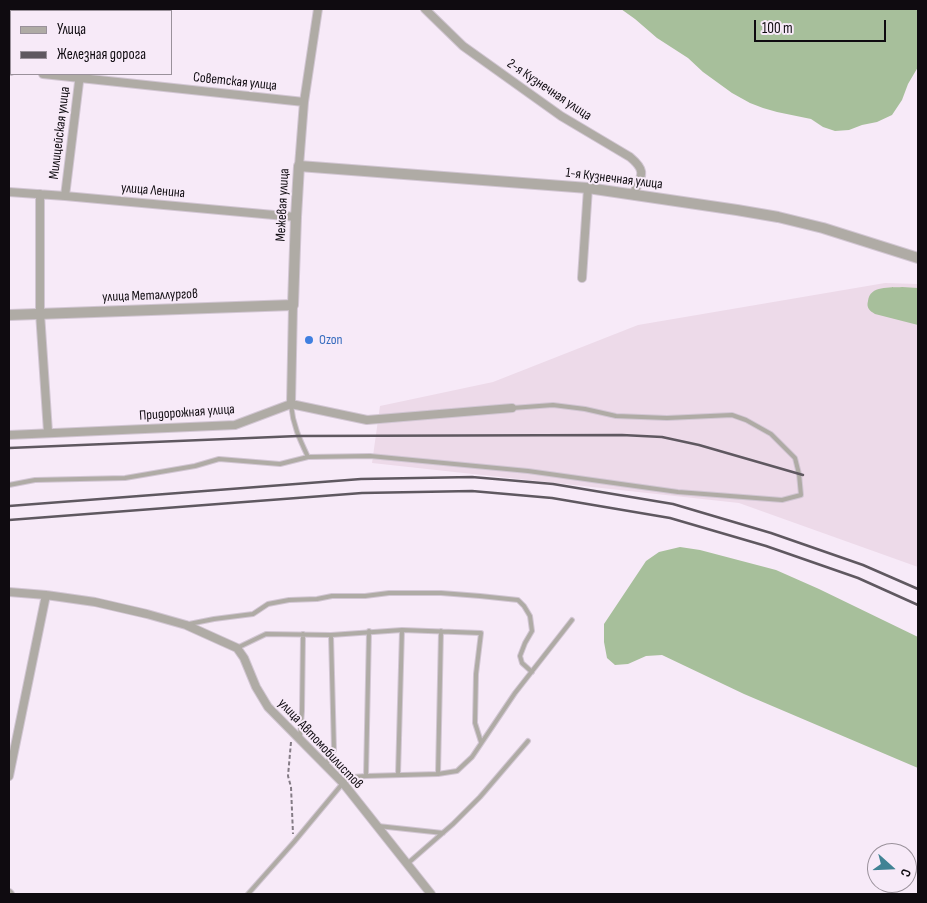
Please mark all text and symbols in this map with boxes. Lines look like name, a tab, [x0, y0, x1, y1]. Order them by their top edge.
legend	[10, 10, 172, 75]
scale bar	[757, 10, 890, 42]
text: 100 m	[762, 19, 793, 38]
text: Улица	[57, 20, 86, 39]
text: Железная дорога	[57, 45, 146, 64]
street label: 2-я Кузнечная улица	[503, 56, 595, 124]
street label: Советская улица	[192, 69, 278, 95]
street label: Милицейская улица	[46, 86, 74, 180]
street label: 1-я Кузнечная улица	[565, 165, 663, 193]
street label: Межевая улица	[273, 168, 293, 242]
street label: улица Ленина	[120, 180, 186, 202]
street label: улица Металлургов	[102, 286, 198, 306]
place label: Ozon	[319, 332, 343, 348]
marker: Ozon	[303, 334, 315, 346]
street label: Придорожная улица	[139, 401, 235, 425]
street label: улица Автомобилистов	[274, 695, 366, 793]
north arrow	[867, 843, 917, 893]
text: С	[896, 867, 915, 879]

